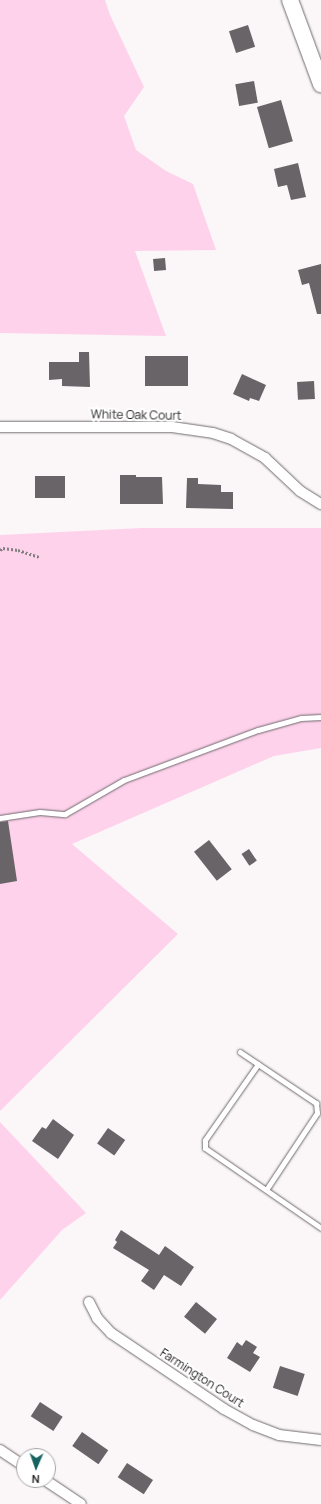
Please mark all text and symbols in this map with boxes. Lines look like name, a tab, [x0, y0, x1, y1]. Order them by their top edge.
street label: White Oak Court	[90, 407, 182, 423]
street label: Farmington Court	[157, 1346, 247, 1410]
north arrow	[16, 1448, 56, 1488]
text: N	[31, 1472, 40, 1487]

